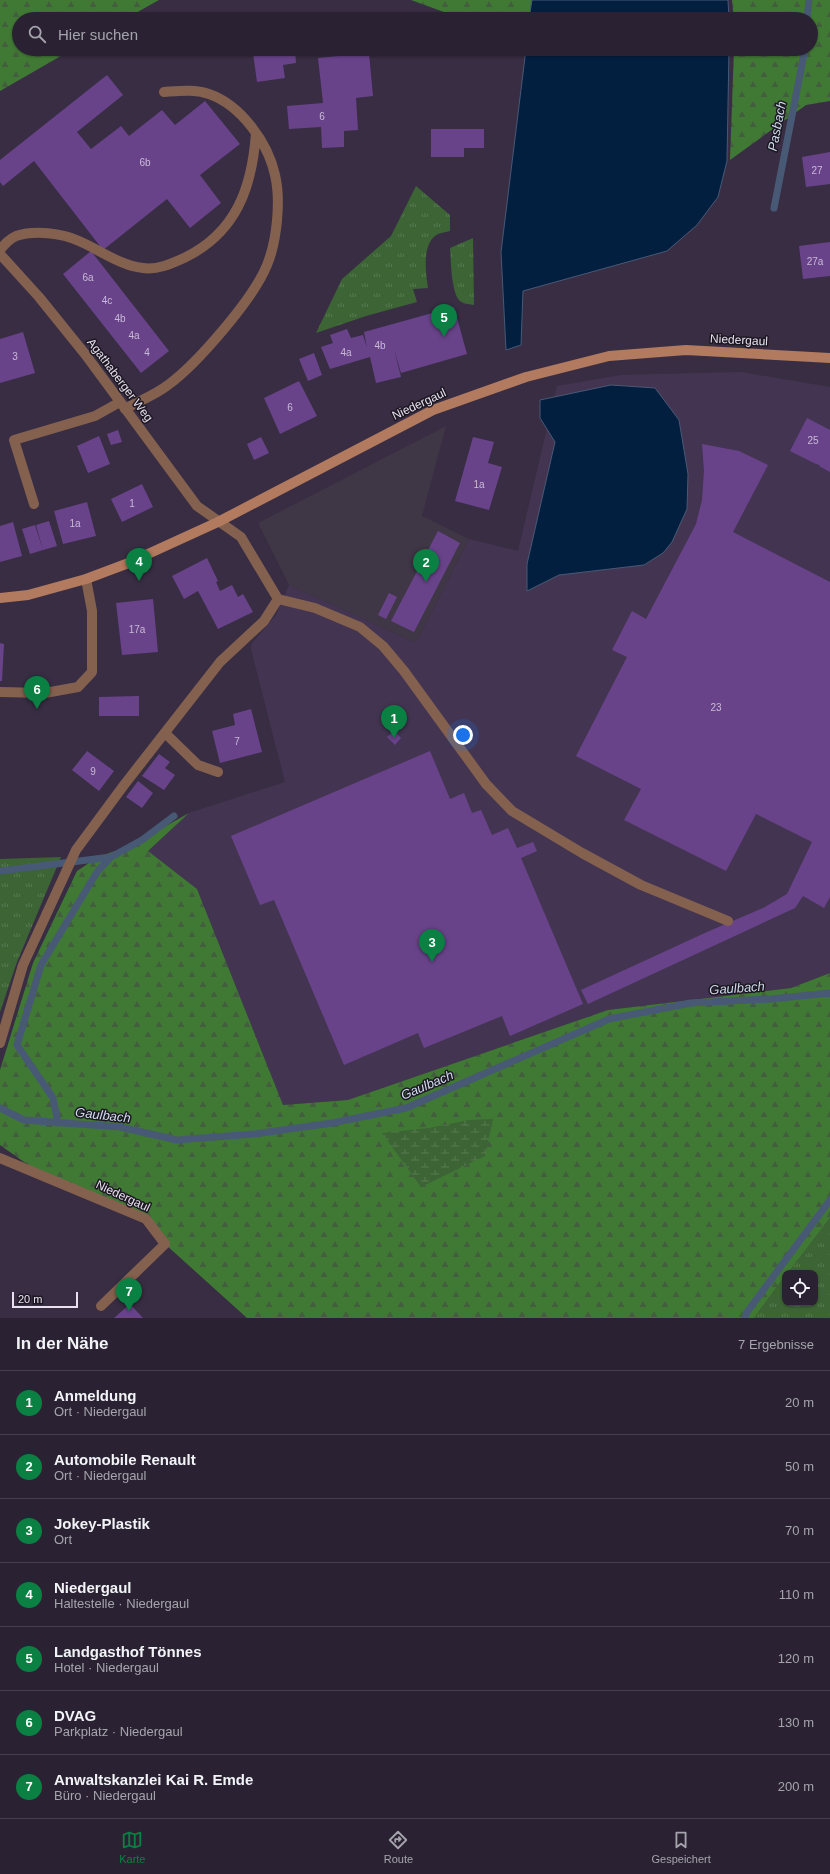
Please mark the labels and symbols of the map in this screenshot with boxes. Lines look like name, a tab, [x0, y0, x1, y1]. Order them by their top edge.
water label: Pasbach	[765, 100, 789, 152]
house number: 6	[319, 111, 325, 122]
house number: 6b	[139, 157, 151, 168]
house number: 27	[811, 165, 823, 176]
house number: 27a	[807, 256, 824, 267]
house number: 6a	[82, 272, 94, 283]
house number: 4c	[102, 295, 112, 306]
pin: 5	[431, 304, 457, 337]
house number: 4b	[114, 313, 126, 324]
house number: 4a	[128, 330, 140, 341]
street label: Niedergaul	[710, 331, 768, 349]
street label: Agathaberger Weg	[84, 336, 156, 424]
house number: 4b	[374, 340, 386, 351]
house number: 4	[144, 347, 150, 358]
house number: 4a	[340, 347, 352, 358]
house number: 3	[12, 351, 18, 362]
street label: Niedergaul	[390, 385, 448, 423]
house number: 6	[287, 402, 293, 413]
house number: 25	[807, 435, 819, 446]
house number: 1a	[473, 479, 485, 490]
house number: 1	[129, 498, 135, 509]
house number: 1a	[69, 518, 81, 529]
pin: 4	[126, 548, 152, 581]
pin: 2	[413, 549, 439, 582]
house number: 17a	[129, 624, 146, 635]
pin: 6	[24, 676, 50, 709]
house number: 23	[710, 702, 722, 713]
pin: 1	[381, 705, 407, 738]
your location	[453, 725, 473, 745]
house number: 7	[234, 736, 240, 747]
house number: 9	[90, 766, 96, 777]
pin: 3	[419, 929, 445, 962]
water label: Gaulbach	[709, 979, 765, 997]
water label: Gaulbach	[398, 1067, 456, 1103]
water label: Gaulbach	[75, 1105, 131, 1125]
street label: Niedergaul	[94, 1177, 152, 1215]
pin: 7	[116, 1278, 142, 1311]
scale bar	[12, 1290, 78, 1309]

